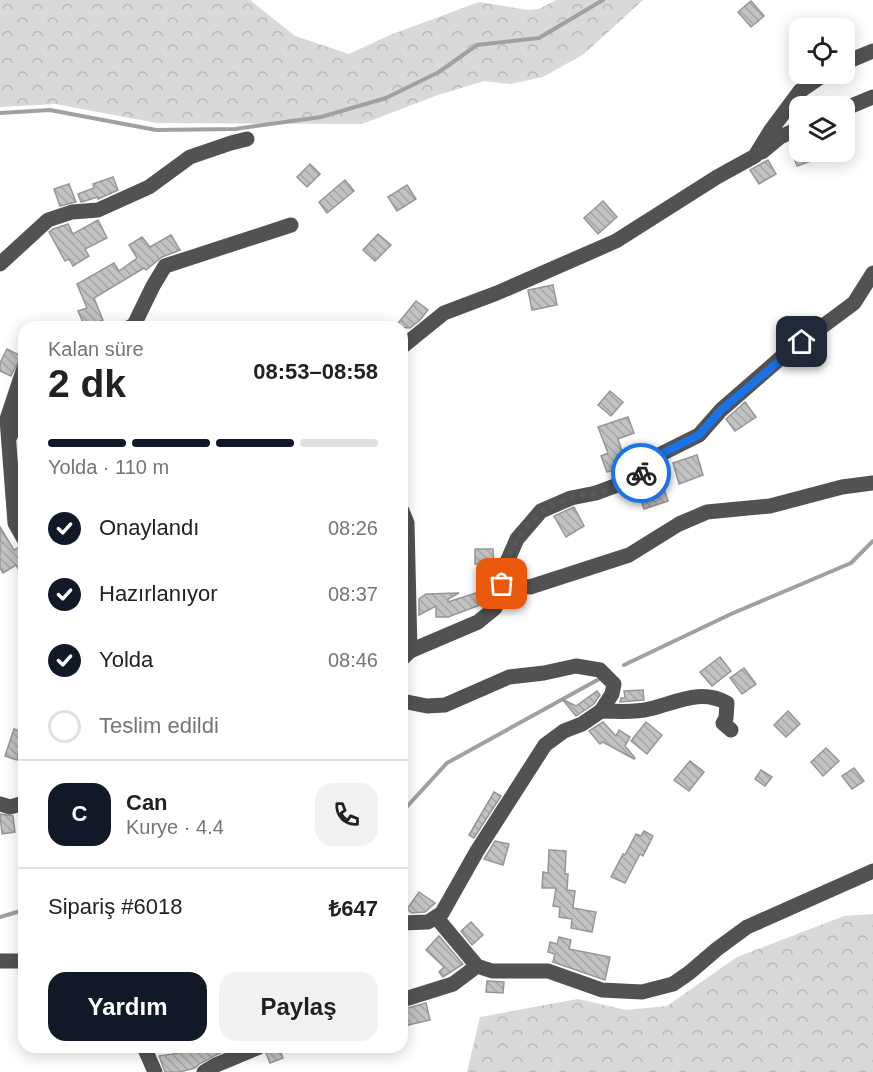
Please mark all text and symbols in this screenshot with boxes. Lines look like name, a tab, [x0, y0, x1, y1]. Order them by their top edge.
map controls	[789, 18, 855, 162]
button: locate	[789, 18, 855, 84]
button: layers	[789, 96, 855, 162]
pin	[776, 316, 827, 367]
icon: home	[785, 325, 818, 358]
text: Kalan süre	[48, 338, 144, 360]
text: 08:53–08:58	[253, 359, 378, 384]
text: 2 dk	[48, 362, 126, 405]
courier	[611, 443, 671, 503]
text: Yolda · 110 m	[48, 456, 169, 478]
icon: bike	[625, 457, 658, 490]
icon: check	[48, 512, 81, 545]
text: Onaylandı	[99, 515, 199, 540]
text: 08:26	[328, 517, 378, 539]
pin	[476, 558, 527, 609]
icon: bag	[485, 567, 518, 600]
icon: check	[48, 578, 81, 611]
text: Hazırlanıyor	[99, 581, 218, 606]
text: 08:37	[328, 583, 378, 605]
icon: check	[48, 644, 81, 677]
text: Yolda	[99, 647, 153, 672]
text: 08:46	[328, 649, 378, 671]
text: Teslim edildi	[99, 713, 219, 738]
button: phone	[315, 783, 378, 846]
text: Can	[126, 790, 168, 815]
text: C	[72, 801, 87, 826]
text: Kurye · 4.4	[126, 816, 224, 838]
text: Sipariş #6018	[48, 894, 183, 919]
text: ₺647	[329, 896, 378, 921]
button: Yardım	[48, 972, 207, 1041]
button: Paylaş	[219, 972, 378, 1041]

